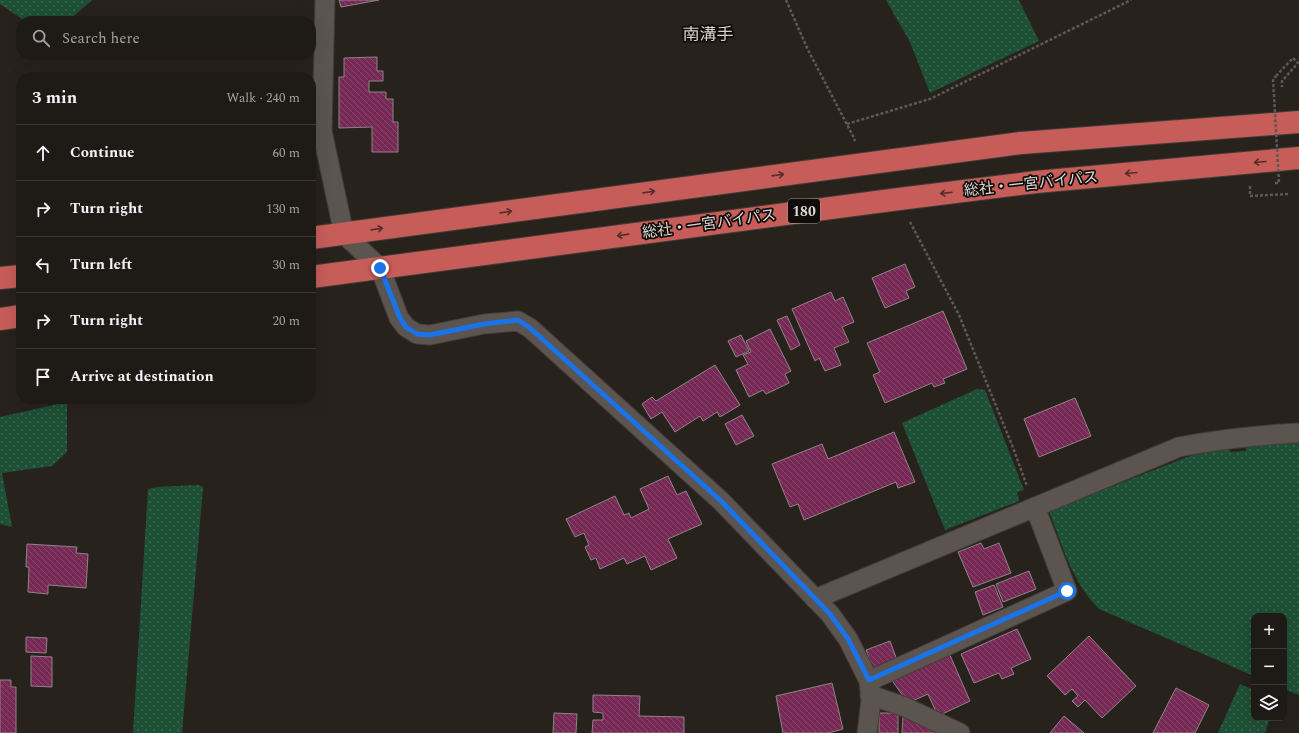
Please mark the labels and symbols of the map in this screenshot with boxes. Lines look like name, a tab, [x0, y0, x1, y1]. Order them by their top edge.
district label: 南溝手	[683, 22, 734, 48]
one-way arrow	[1254, 158, 1267, 165]
street label: 総社・一宮バイパス	[963, 166, 1099, 202]
one-way arrow	[1125, 169, 1138, 177]
one-way arrow	[771, 171, 784, 179]
one-way arrow	[642, 189, 655, 196]
one-way arrow	[940, 189, 953, 197]
road number: 180	[788, 199, 820, 223]
street label: 総社・一宮バイパス	[641, 203, 777, 245]
one-way arrow	[499, 208, 512, 216]
one-way arrow	[370, 225, 383, 233]
one-way arrow	[616, 231, 629, 239]
route end	[371, 259, 389, 277]
route start	[1058, 582, 1076, 600]

